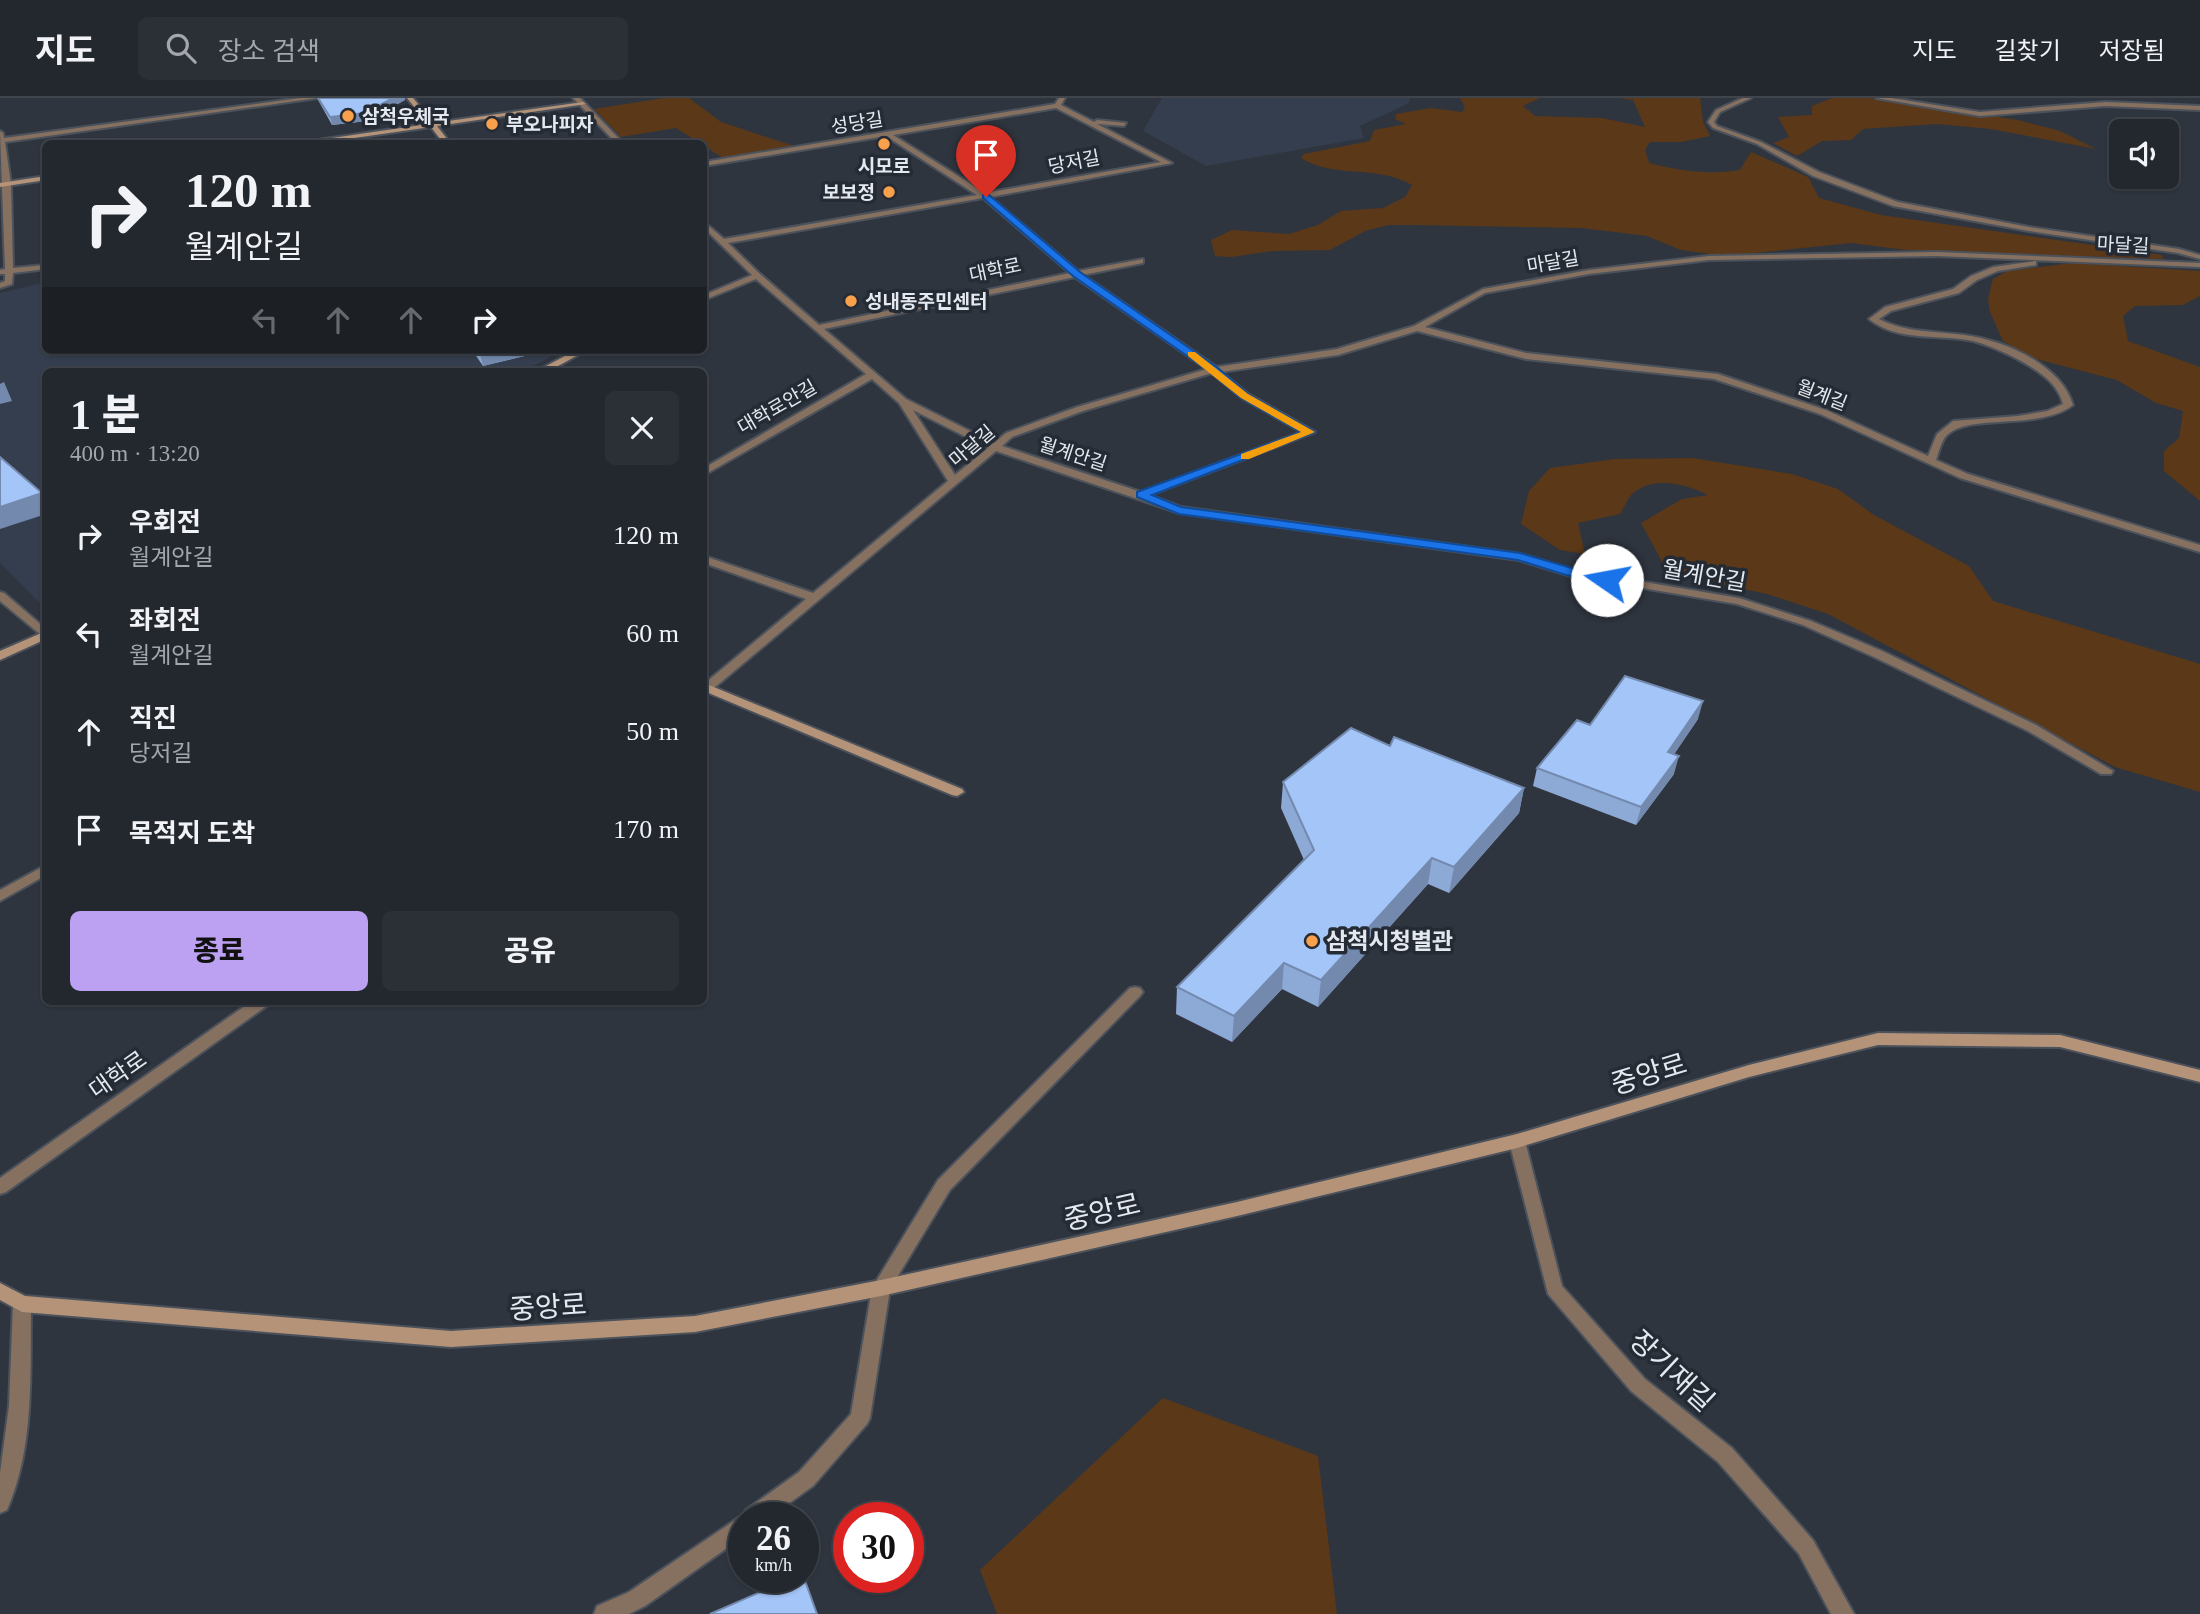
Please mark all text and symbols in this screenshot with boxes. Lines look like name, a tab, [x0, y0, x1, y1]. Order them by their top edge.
search box	[138, 17, 628, 80]
icon: search	[162, 29, 200, 67]
text: 지도	[35, 33, 96, 69]
text: 장소 검색	[218, 37, 320, 66]
text: 지도	[1912, 38, 1957, 64]
text: 길찾기	[1995, 38, 2061, 64]
text: 저장됨	[2099, 38, 2165, 64]
place label: 삼척우체국	[362, 106, 449, 127]
marker: 삼척우체국	[340, 108, 356, 124]
street label: 성당길	[829, 109, 885, 137]
place label: 부오나피자	[506, 114, 594, 135]
marker: 부오나피자	[484, 116, 500, 132]
map controls	[2109, 119, 2179, 189]
button: sound	[2109, 119, 2179, 189]
pin	[956, 125, 1016, 197]
marker: 시모로	[876, 136, 892, 152]
icon: arrive	[967, 136, 1005, 174]
street label: 당저길	[1046, 147, 1102, 177]
place label: 시모로	[858, 156, 910, 177]
text: 120 m	[185, 163, 312, 218]
icon: right	[70, 168, 161, 259]
place label: 보보정	[823, 182, 875, 203]
marker: 보보정	[881, 184, 897, 200]
text: 월계안길	[185, 229, 303, 265]
street label: 마달길	[2096, 233, 2150, 257]
street label: 마달길	[1525, 247, 1581, 277]
street label: 대학로	[967, 254, 1023, 286]
place label: 성내동주민센터	[865, 291, 987, 312]
marker: 성내동주민센터	[843, 293, 859, 309]
icon: left	[246, 301, 284, 339]
icon: ahead	[319, 301, 357, 339]
icon: ahead	[392, 301, 430, 339]
icon: right	[465, 301, 503, 339]
street label: 대학로안길	[734, 376, 820, 438]
street label: 월계길	[1794, 376, 1850, 414]
button: close	[605, 391, 679, 465]
text: 1 분	[70, 392, 140, 438]
street label: 마달길	[945, 421, 999, 471]
street label: 월계안길	[1037, 433, 1109, 475]
text: 400 m · 13:20	[70, 441, 200, 466]
text: 우회전	[129, 508, 201, 537]
icon: right	[70, 517, 108, 555]
text: 120 m	[613, 521, 679, 550]
position arrow	[1570, 543, 1644, 617]
text: 월계안길	[129, 545, 214, 570]
street label: 월계안길	[1660, 556, 1748, 596]
text: 좌회전	[129, 606, 201, 635]
icon: left	[70, 615, 108, 653]
text: 60 m	[626, 619, 679, 648]
text: 월계안길	[129, 643, 214, 668]
text: 직진	[129, 704, 177, 733]
icon: ahead	[70, 713, 108, 751]
text: 50 m	[626, 717, 679, 746]
text: 당저길	[129, 741, 192, 766]
icon: arrive	[70, 811, 108, 849]
text: 170 m	[613, 815, 679, 844]
text: 목적지 도착	[129, 819, 255, 848]
button: 종료	[70, 911, 368, 991]
button: 공유	[382, 911, 679, 991]
place label: 삼척시청별관	[1326, 929, 1453, 954]
marker: 삼척시청별관	[1304, 933, 1320, 949]
street label: 대학로	[85, 1047, 151, 1103]
street label: 중앙로	[1608, 1048, 1690, 1100]
street label: 중앙로	[1061, 1188, 1143, 1236]
street label: 중앙로	[508, 1289, 588, 1325]
street label: 장기재길	[1624, 1325, 1720, 1417]
speed limit sign: 30	[833, 1502, 924, 1593]
text: 26	[756, 1519, 791, 1558]
text: km/h	[755, 1555, 792, 1575]

